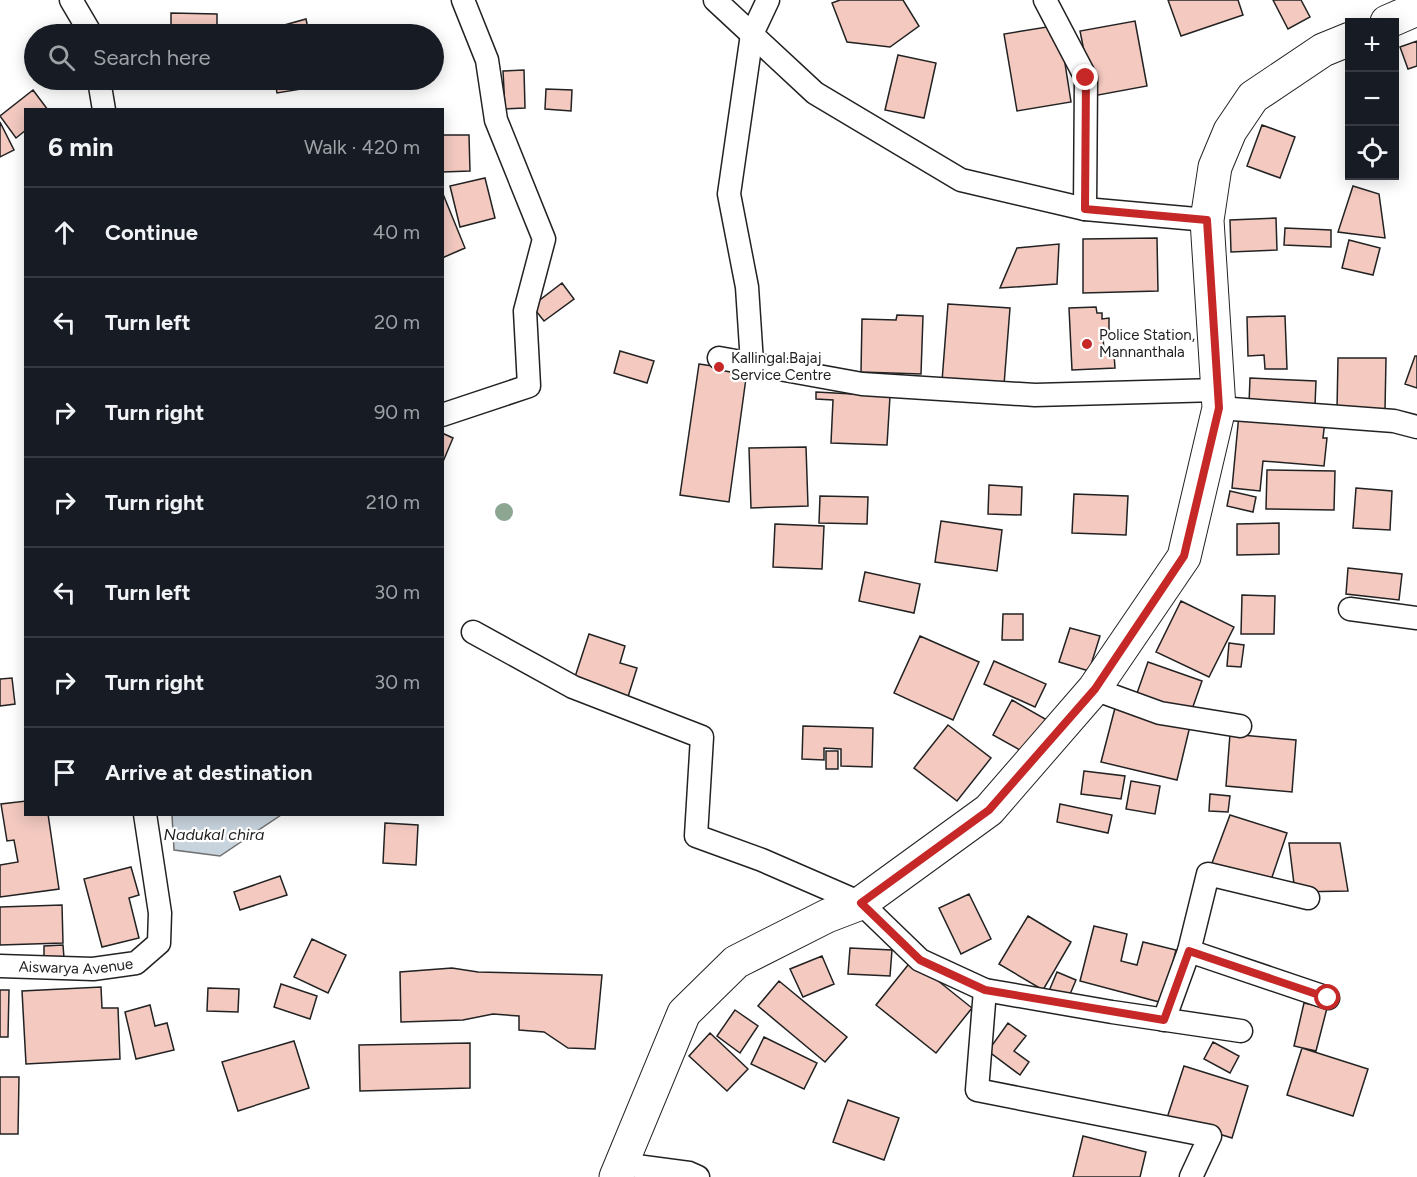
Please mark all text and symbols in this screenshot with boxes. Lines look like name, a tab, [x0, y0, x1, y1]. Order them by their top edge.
map controls	[1345, 18, 1399, 180]
button: +	[1345, 18, 1399, 72]
search box	[24, 24, 444, 90]
icon: search	[45, 41, 78, 74]
text: Search here	[93, 44, 211, 71]
route end	[1072, 64, 1098, 90]
button: −	[1345, 72, 1399, 126]
button: locate	[1345, 126, 1399, 180]
text: 6 min	[48, 131, 114, 163]
text: Walk · 420 m	[304, 135, 420, 159]
icon: ahead	[48, 216, 81, 249]
text: Continue	[105, 219, 198, 246]
text: 40 m	[373, 220, 420, 244]
icon: left	[48, 306, 81, 339]
text: Turn left	[105, 309, 191, 336]
text: 20 m	[374, 310, 420, 334]
place label: Police Station, Mannanthala	[1099, 326, 1195, 361]
marker: Police Station, Mannanthala	[1080, 337, 1094, 351]
place label: Kallingal.Bajaj Service Centre	[731, 349, 831, 384]
marker: Kallingal.Bajaj Service Centre	[712, 360, 726, 374]
icon: right	[48, 396, 81, 429]
text: Turn right	[105, 399, 204, 426]
text: 90 m	[374, 400, 420, 424]
icon: right	[48, 486, 81, 519]
text: Turn right	[105, 489, 204, 516]
text: 210 m	[366, 490, 420, 514]
icon: left	[48, 576, 81, 609]
text: Turn left	[105, 579, 191, 606]
text: 30 m	[374, 580, 420, 604]
icon: right	[48, 666, 81, 699]
text: Turn right	[105, 669, 204, 696]
text: 30 m	[374, 670, 420, 694]
icon: arrive	[48, 756, 81, 789]
text: Arrive at destination	[105, 759, 313, 786]
water label: Nadukal chira	[164, 825, 264, 844]
street label: Aiswarya Avenue	[18, 955, 134, 978]
route start	[1314, 984, 1340, 1010]

